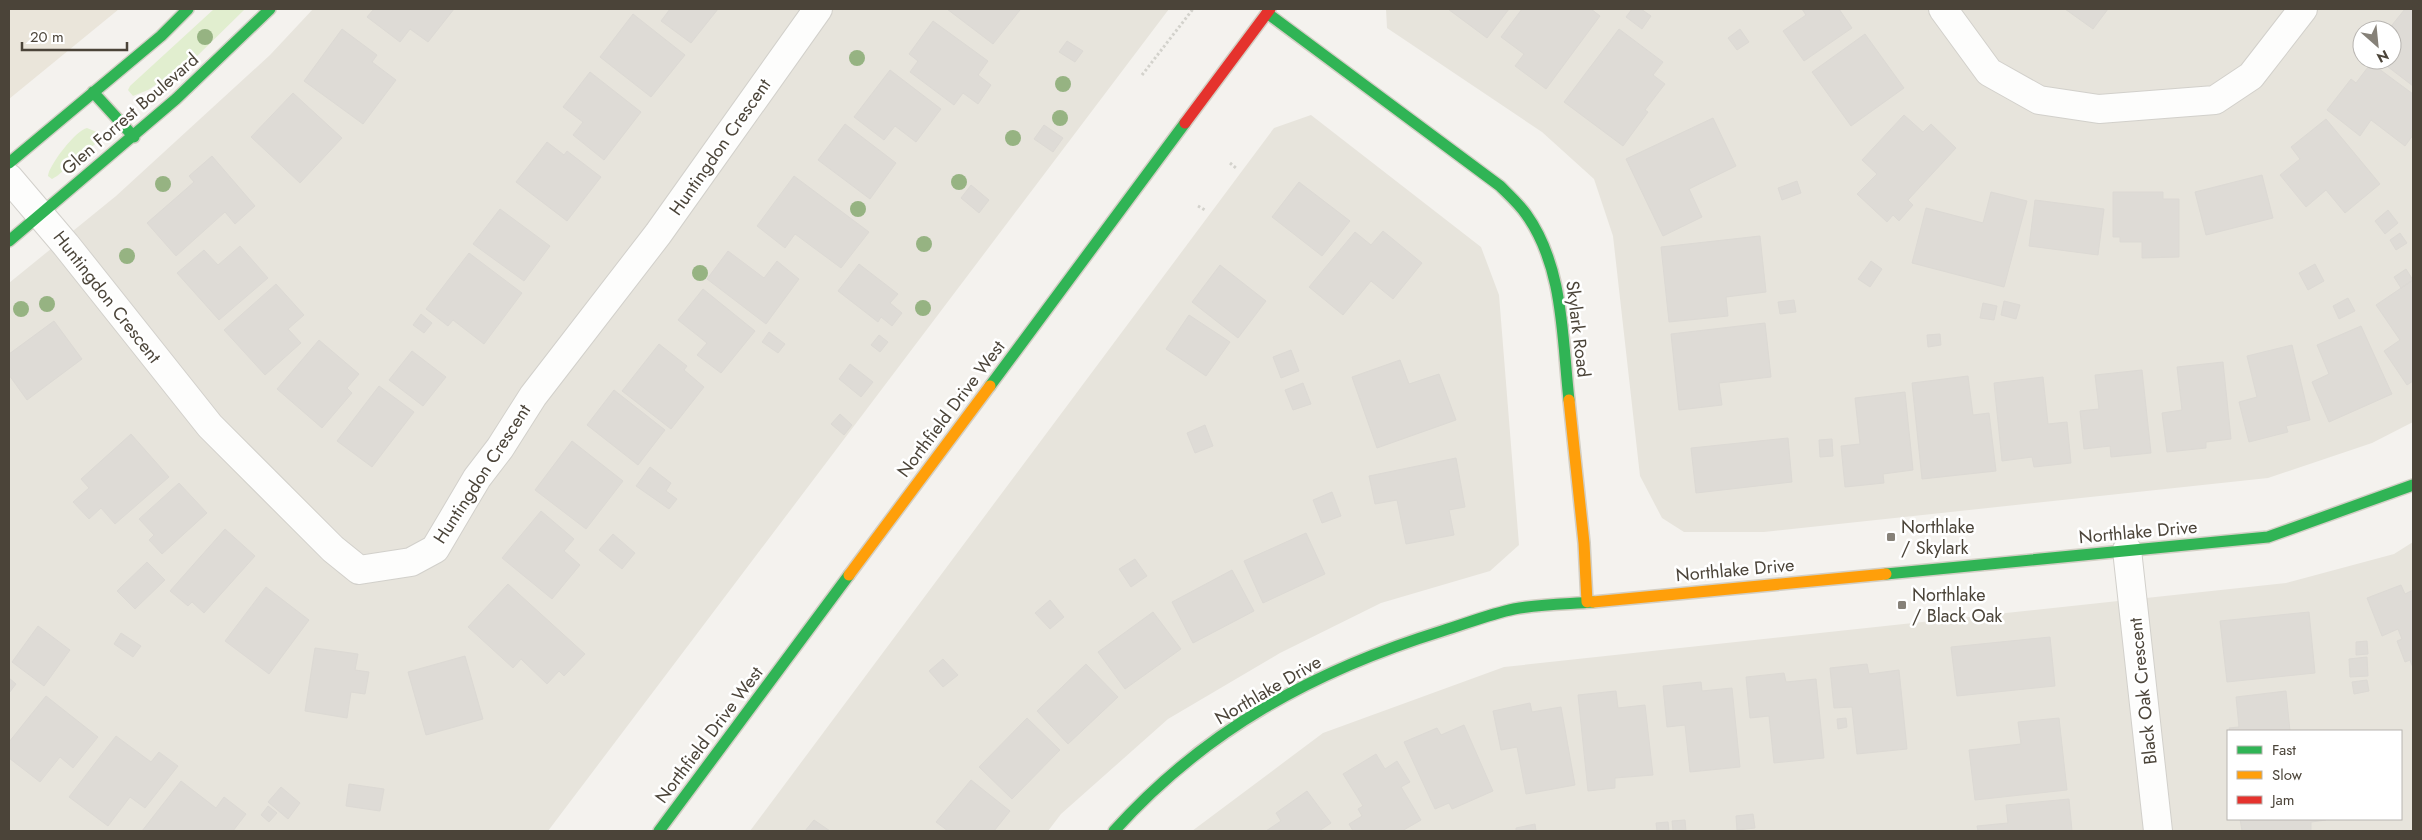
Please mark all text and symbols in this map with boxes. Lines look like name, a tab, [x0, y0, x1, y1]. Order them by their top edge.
scale bar	[22, 20, 128, 52]
north arrow	[2352, 20, 2402, 70]
text: 20 m	[30, 26, 64, 48]
text: N	[2373, 45, 2392, 68]
street label: Glen Forrest Boulevard	[56, 47, 204, 181]
street label: Huntingdon Crescent	[663, 73, 777, 221]
street label: Huntingdon Crescent	[47, 225, 167, 369]
street label: Skylark Road	[1559, 279, 1597, 379]
street label: Northfield Drive West	[891, 335, 1012, 483]
street label: Huntingdon Crescent	[427, 398, 537, 549]
place label: Northlake / Skylark	[1901, 514, 1974, 561]
street label: Northlake Drive	[2078, 514, 2198, 550]
marker: Northlake / Skylark	[1885, 531, 1897, 543]
street label: Northlake Drive	[1675, 552, 1795, 588]
place label: Northlake / Black Oak	[1912, 582, 2002, 629]
marker: Northlake / Black Oak	[1896, 599, 1908, 611]
street label: Black Oak Crescent	[2122, 616, 2164, 766]
street label: Northlake Drive	[1210, 649, 1326, 731]
street label: Northfield Drive West	[649, 661, 770, 809]
legend	[2227, 730, 2402, 820]
text: Fast	[2272, 739, 2296, 761]
text: Slow	[2272, 764, 2303, 786]
text: Jam	[2270, 789, 2295, 811]

